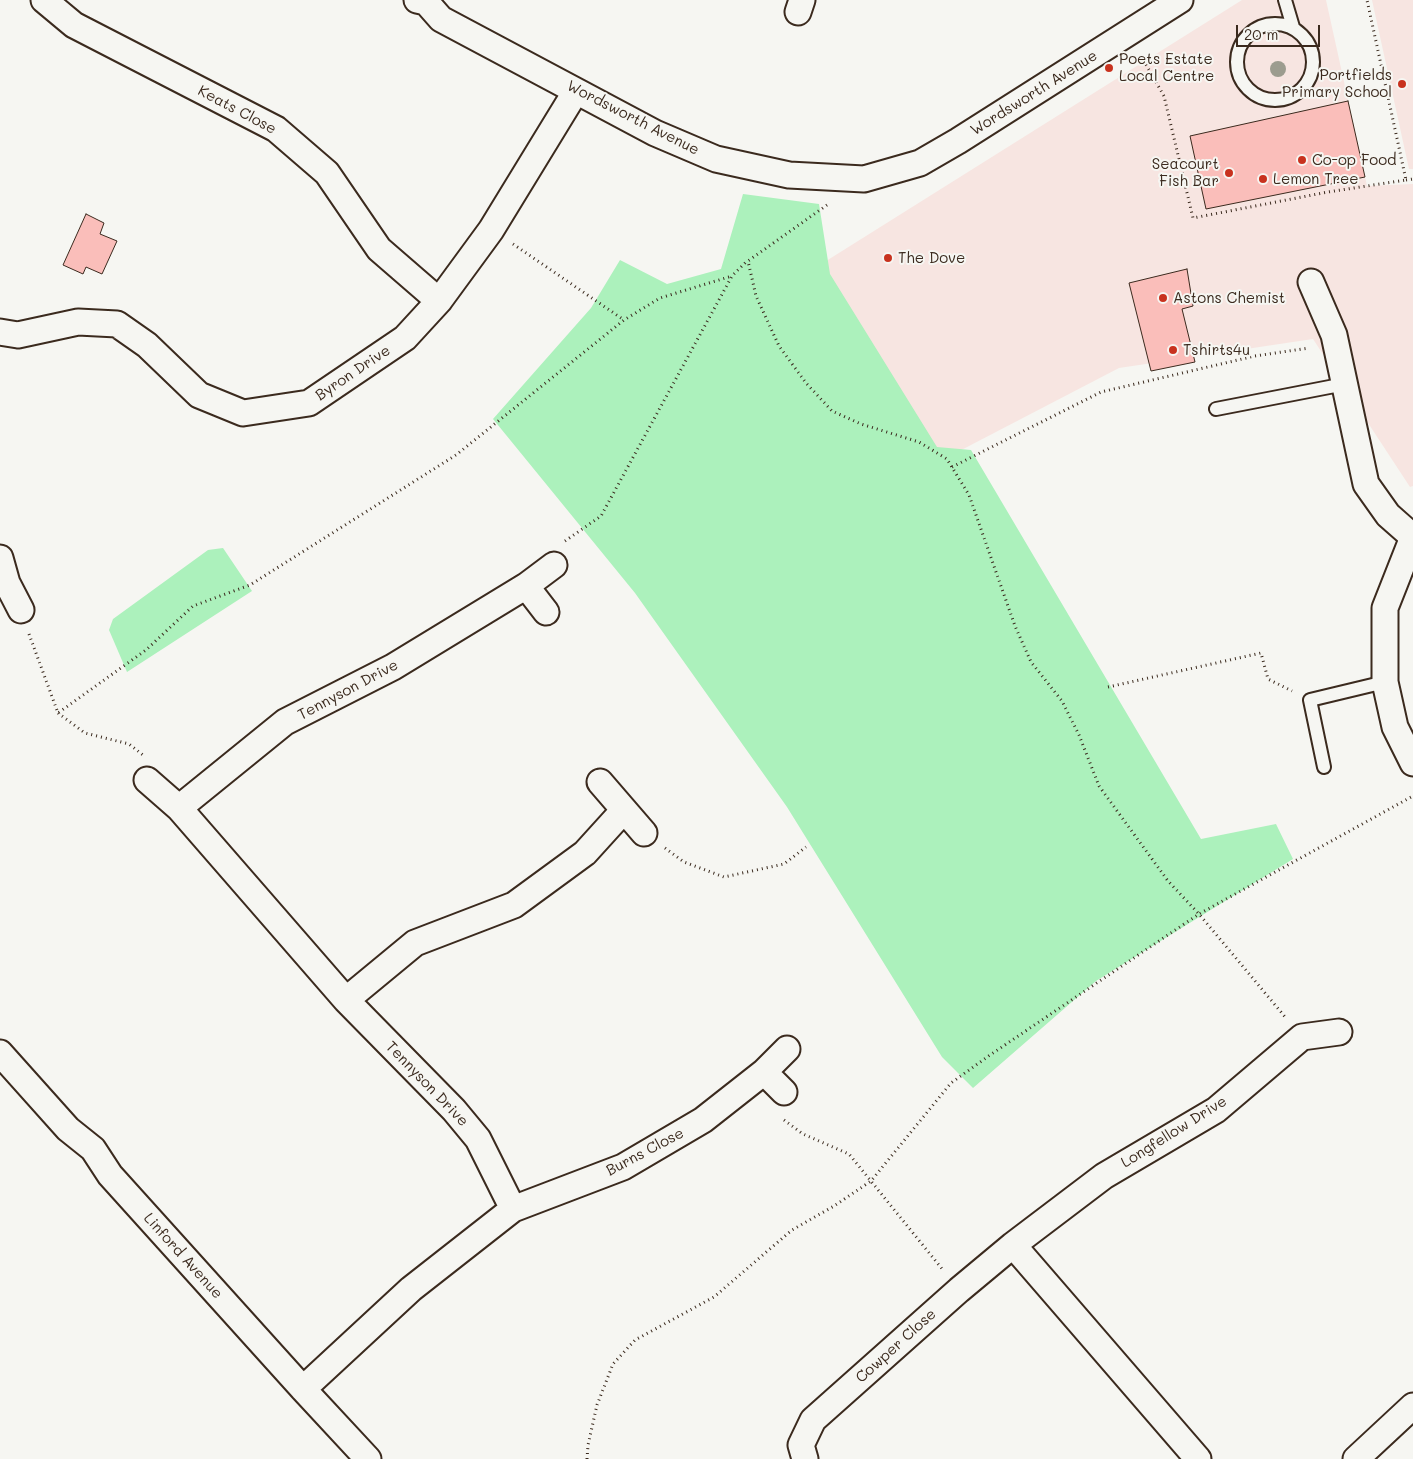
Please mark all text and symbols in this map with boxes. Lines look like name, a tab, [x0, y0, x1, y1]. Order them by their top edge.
scale bar	[1238, 15, 1322, 47]
text: 20 m	[1244, 24, 1278, 44]
street label: Wordsworth Avenue	[967, 47, 1101, 139]
place label: Poets Estate Local Centre	[1119, 50, 1214, 85]
marker: Poets Estate Local Centre	[1103, 62, 1115, 74]
place label: Portfields Primary School	[1282, 66, 1392, 101]
street label: Wordsworth Avenue	[564, 77, 702, 159]
marker: Portfields Primary School	[1396, 78, 1408, 90]
street label: Keats Close	[195, 82, 279, 138]
place label: Co-op Food	[1312, 151, 1397, 169]
marker: Co-op Food	[1296, 154, 1308, 166]
place label: Seacourt Fish Bar	[1152, 155, 1219, 190]
marker: Seacourt Fish Bar	[1223, 167, 1235, 179]
place label: Lemon Tree	[1273, 170, 1359, 188]
marker: Lemon Tree	[1257, 173, 1269, 185]
place label: The Dove	[898, 249, 965, 267]
marker: The Dove	[882, 252, 894, 264]
place label: Astons Chemist	[1173, 289, 1285, 307]
marker: Astons Chemist	[1157, 292, 1169, 304]
street label: Byron Drive	[312, 341, 394, 405]
place label: Tshirts4u	[1183, 341, 1250, 359]
marker: Tshirts4u	[1167, 344, 1179, 356]
street label: Tennyson Drive	[295, 656, 401, 724]
street label: Tennyson Drive	[382, 1038, 472, 1130]
street label: Longfellow Drive	[1118, 1092, 1230, 1172]
street label: Burns Close	[603, 1124, 687, 1180]
street label: Linford Avenue	[140, 1209, 226, 1303]
street label: Cowper Close	[852, 1305, 940, 1387]

